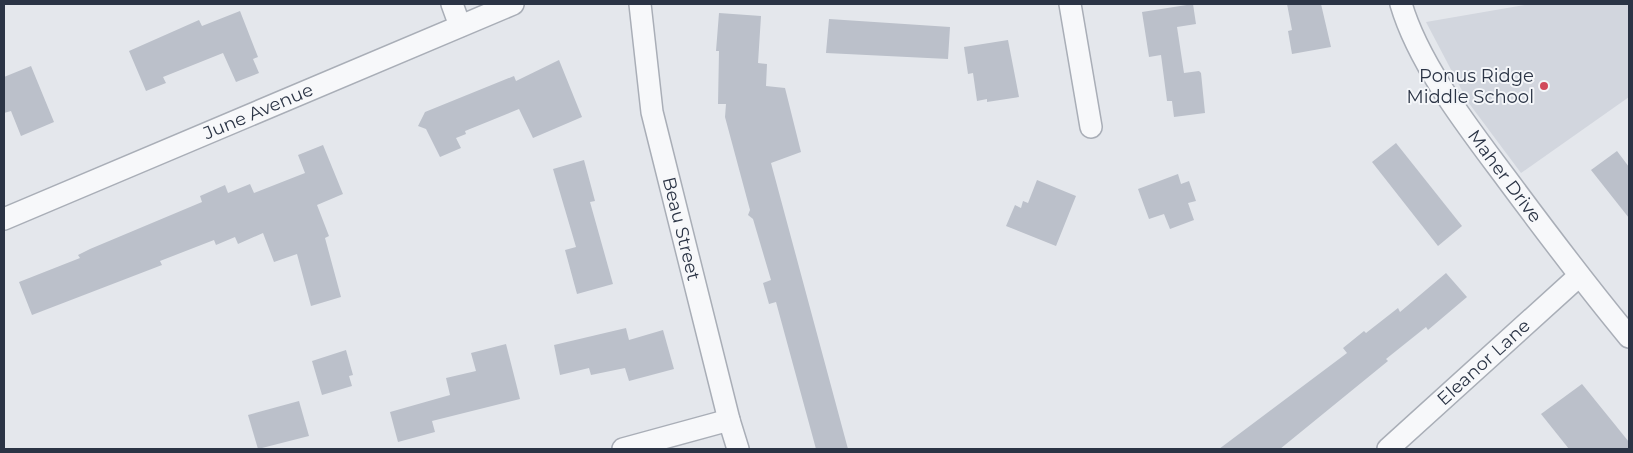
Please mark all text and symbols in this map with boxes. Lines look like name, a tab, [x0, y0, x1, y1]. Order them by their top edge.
place label: Ponus Ridge Middle School	[1406, 65, 1534, 108]
street label: June Avenue	[199, 79, 316, 145]
marker: Ponus Ridge Middle School	[1538, 80, 1550, 92]
street label: Maher Drive	[1463, 126, 1546, 227]
street label: Beau Street	[658, 175, 705, 283]
street label: Eleanor Lane	[1433, 315, 1535, 410]

